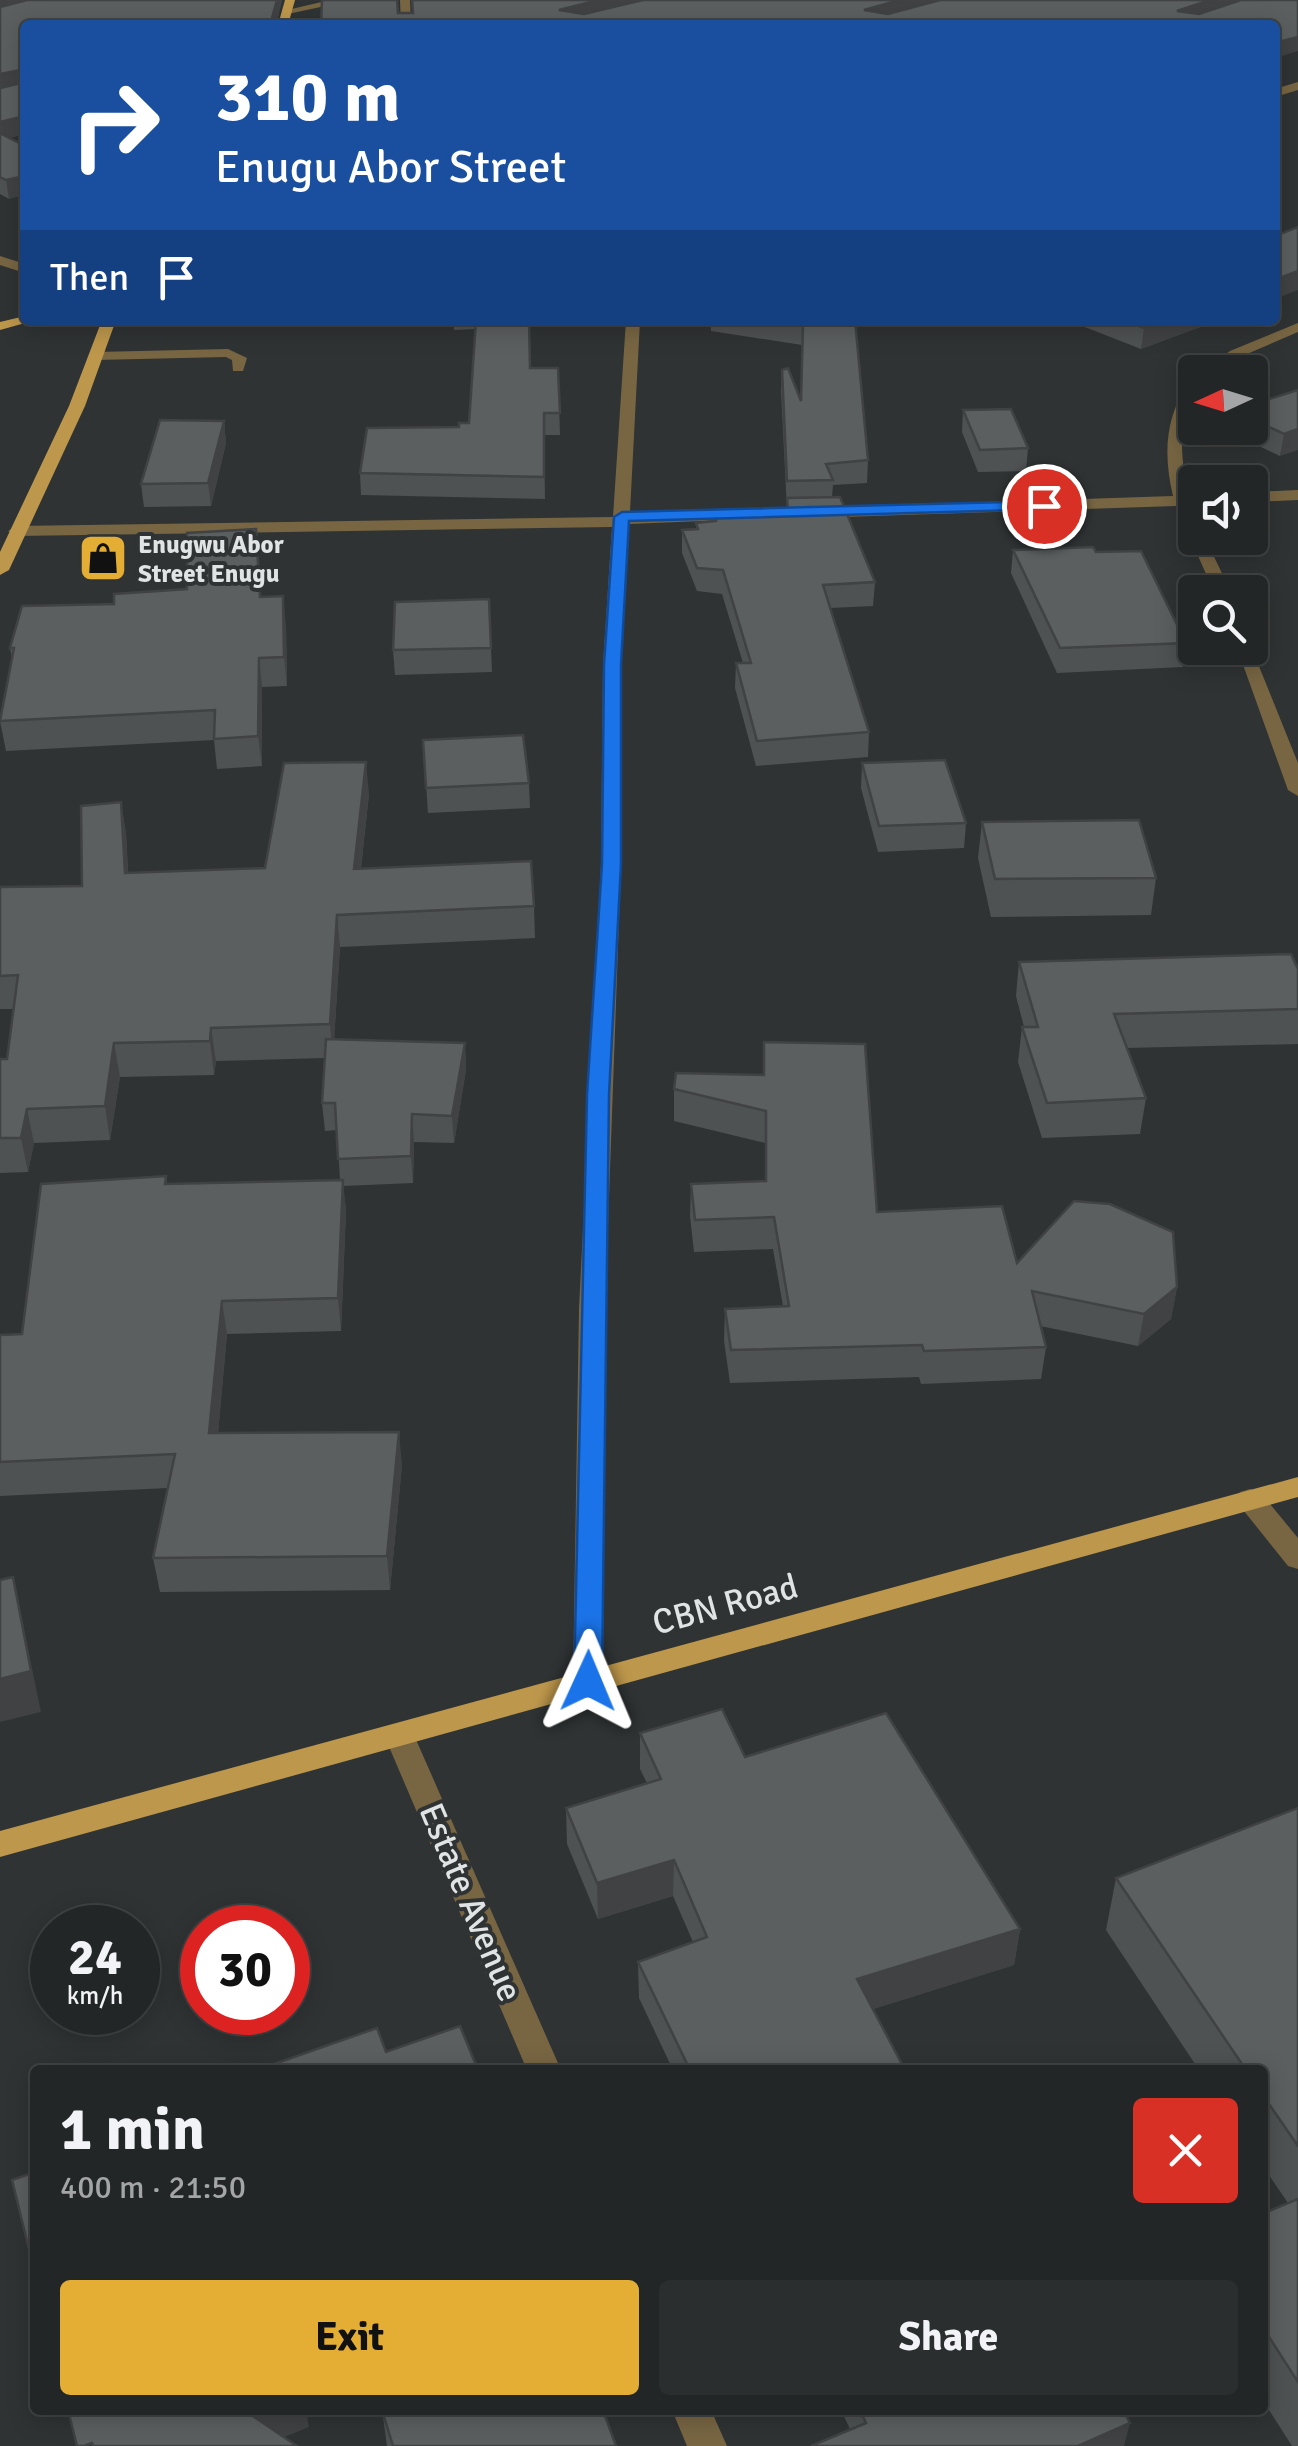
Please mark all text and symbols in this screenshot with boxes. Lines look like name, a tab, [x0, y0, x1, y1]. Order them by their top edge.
text: 310 m	[215, 54, 400, 140]
icon: right	[50, 60, 180, 190]
text: Enugu Abor Street	[215, 140, 566, 195]
icon: arrive	[149, 250, 204, 305]
text: Then	[50, 254, 129, 301]
north arrow	[1178, 355, 1268, 445]
map controls	[1178, 355, 1268, 665]
pin	[1002, 464, 1087, 549]
button: sound	[1178, 465, 1268, 555]
icon: arrive	[1017, 479, 1072, 534]
place label: Enugwu Abor Street Enugu	[138, 529, 284, 589]
shop icon: Enugwu Abor Street Enugu	[77, 532, 129, 584]
button: search	[1178, 575, 1268, 665]
street label: CBN Road	[648, 1564, 803, 1644]
position arrow	[536, 1629, 640, 1733]
street label: Estate Avenue	[409, 1797, 532, 2008]
speed limit sign: 30	[180, 1905, 310, 2035]
text: 24	[68, 1927, 122, 1989]
text: km/h	[67, 1980, 123, 2011]
text: 1 min	[60, 2093, 205, 2167]
button: close	[1133, 2098, 1238, 2203]
text: 400 m · 21:50	[60, 2168, 246, 2207]
button: Exit	[60, 2280, 639, 2395]
button: Share	[659, 2280, 1238, 2395]

